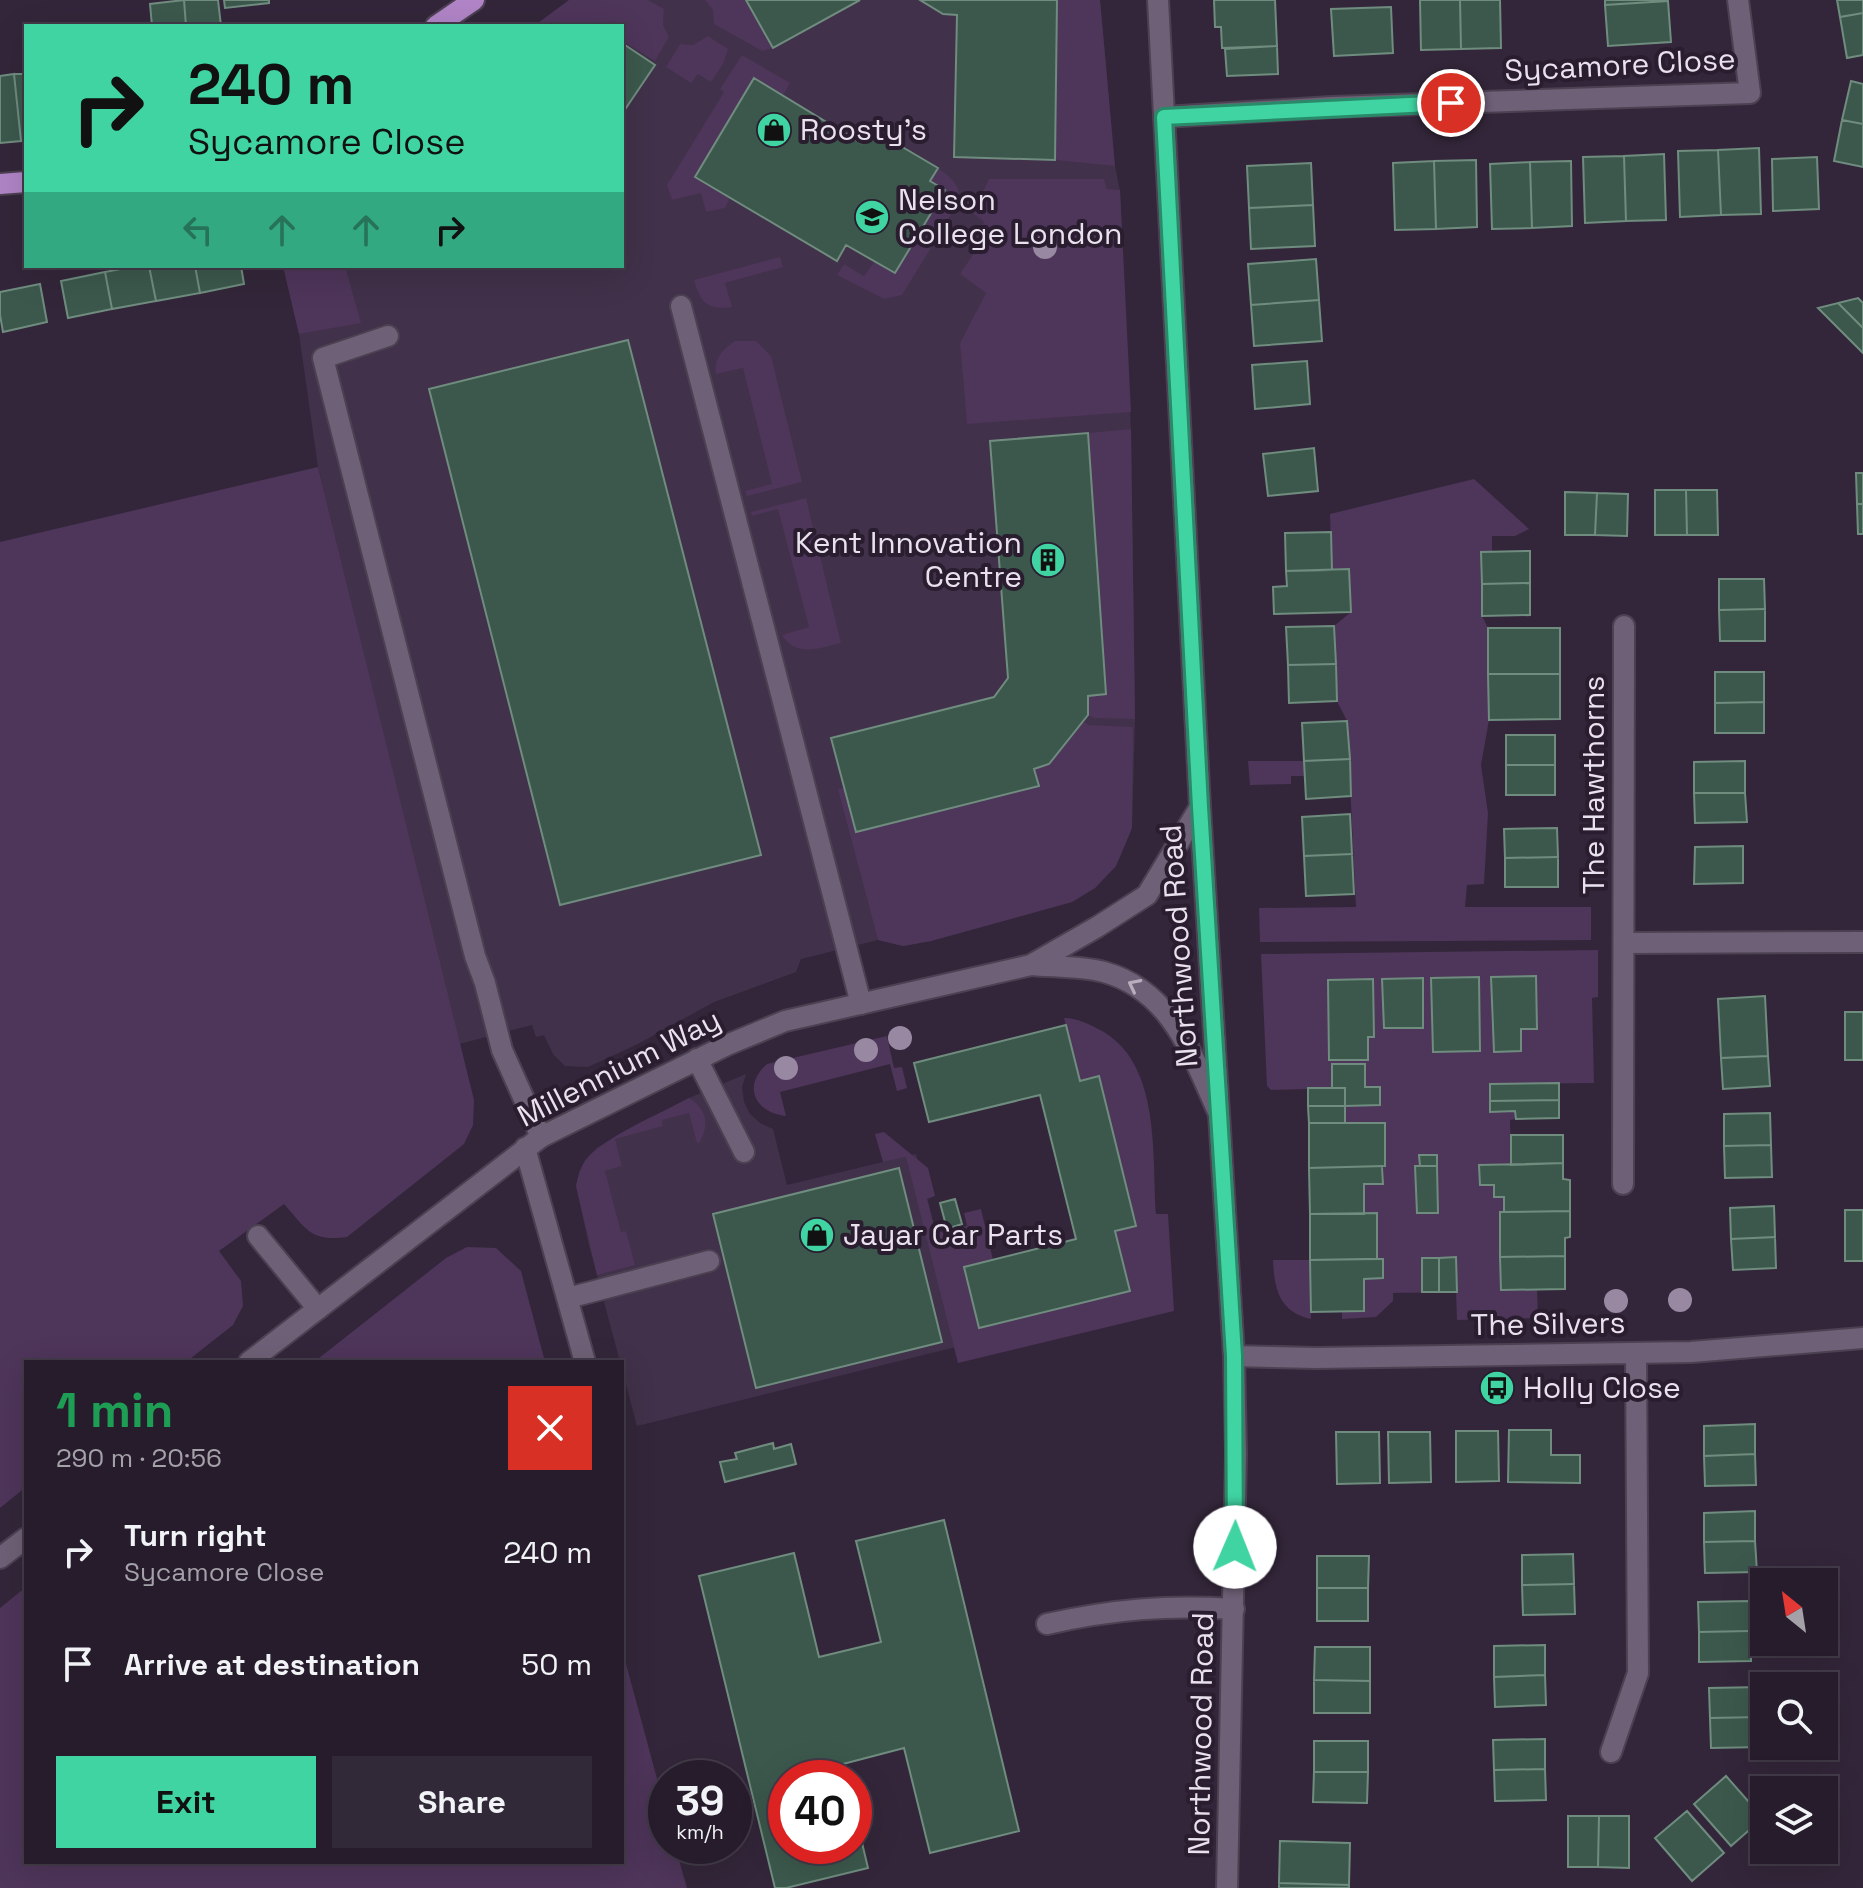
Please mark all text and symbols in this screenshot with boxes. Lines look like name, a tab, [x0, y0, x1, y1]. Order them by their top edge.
street label: Sycamore Close	[1503, 39, 1736, 90]
text: 240 m	[188, 49, 354, 120]
icon: right	[56, 56, 160, 160]
pin	[1417, 69, 1485, 137]
icon: arrive	[1429, 81, 1473, 125]
place label: Roosty's	[800, 110, 927, 149]
shop icon: Roosty's	[755, 111, 793, 149]
text: Sycamore Close	[188, 119, 466, 165]
place label: Nelson College London	[898, 180, 1122, 253]
school or university icon: Nelson College London	[853, 198, 891, 236]
icon: left	[176, 208, 220, 252]
icon: ahead	[260, 208, 304, 252]
icon: ahead	[344, 208, 388, 252]
icon: right	[428, 208, 472, 252]
place label: Kent Innovation Centre	[795, 523, 1022, 596]
building icon: Kent Innovation Centre	[1029, 541, 1067, 579]
street label: The Hawthorns	[1574, 676, 1613, 894]
street label: Northwood Road	[1151, 823, 1206, 1069]
one-way arrow	[1128, 980, 1142, 995]
street label: Millennium Way	[511, 1000, 727, 1135]
place label: Jayar Car Parts	[843, 1215, 1063, 1254]
shop icon: Jayar Car Parts	[798, 1216, 836, 1254]
street label: The Silvers	[1470, 1303, 1626, 1344]
place label: Holly Close	[1523, 1368, 1681, 1407]
bus stop icon: Holly Close	[1478, 1369, 1516, 1407]
text: 1 min	[56, 1380, 173, 1441]
button: close	[508, 1386, 592, 1470]
text: 290 m · 20:56	[56, 1441, 222, 1475]
position arrow	[1193, 1505, 1277, 1589]
text: Turn right	[124, 1516, 267, 1555]
icon: right	[56, 1530, 100, 1574]
text: 240 m	[503, 1533, 592, 1572]
text: Sycamore Close	[124, 1555, 324, 1589]
north arrow	[1750, 1568, 1838, 1656]
map controls	[1750, 1568, 1838, 1864]
street label: Northwood Road	[1179, 1612, 1222, 1856]
icon: arrive	[56, 1642, 100, 1686]
text: Arrive at destination	[124, 1645, 420, 1684]
text: 50 m	[521, 1645, 592, 1684]
button: search	[1750, 1672, 1838, 1760]
button: Exit	[56, 1756, 316, 1848]
button: Share	[332, 1756, 592, 1848]
speed limit sign: 40	[768, 1760, 872, 1864]
text: 39	[675, 1776, 725, 1827]
button: layers	[1750, 1776, 1838, 1864]
text: km/h	[676, 1819, 724, 1845]

